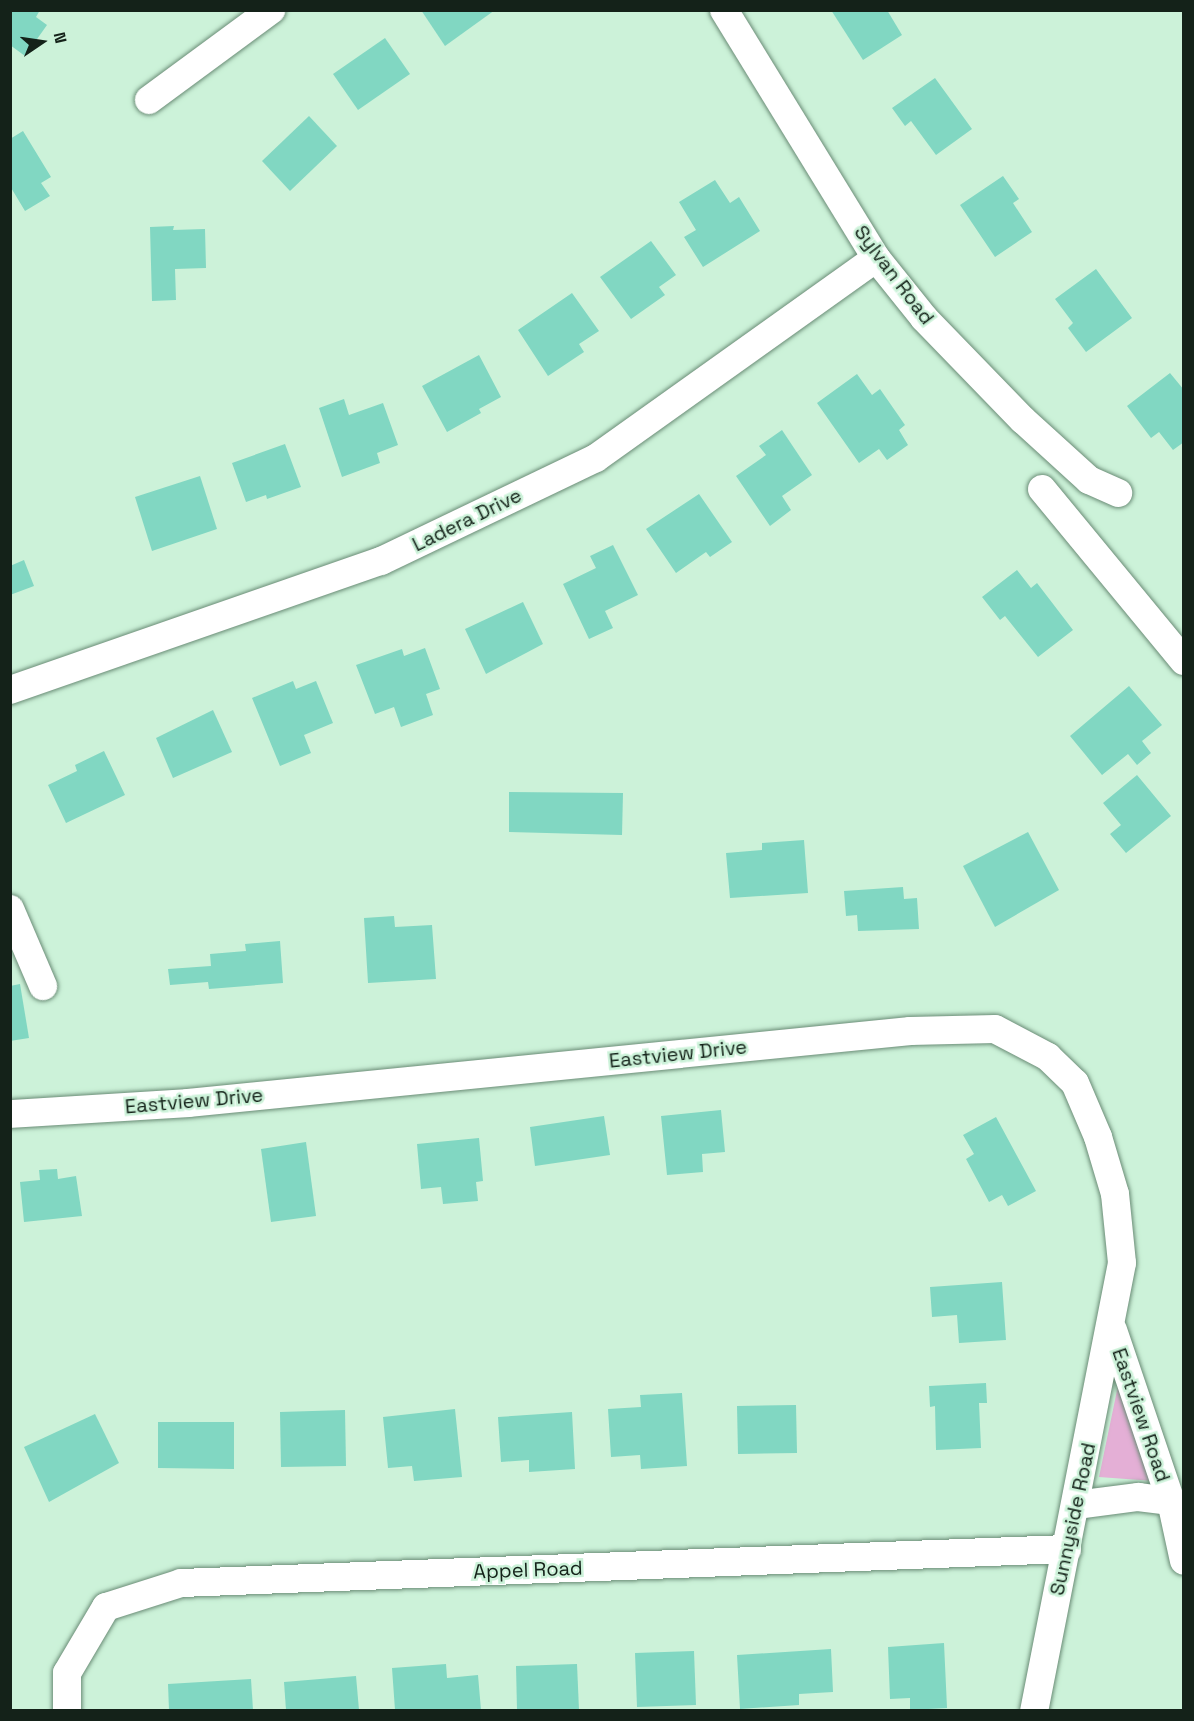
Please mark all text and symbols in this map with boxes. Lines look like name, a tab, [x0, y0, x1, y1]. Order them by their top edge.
north arrow	[12, 12, 72, 72]
text: N	[49, 30, 71, 45]
street label: Sylvan Road	[849, 221, 939, 329]
street label: Ladera Drive	[408, 483, 526, 557]
street label: Eastview Drive	[608, 1035, 748, 1073]
street label: Eastview Drive	[124, 1083, 264, 1119]
street label: Eastview Road	[1107, 1345, 1175, 1485]
street label: Sunnyside Road	[1045, 1440, 1101, 1598]
street label: Appel Road	[473, 1556, 583, 1584]

